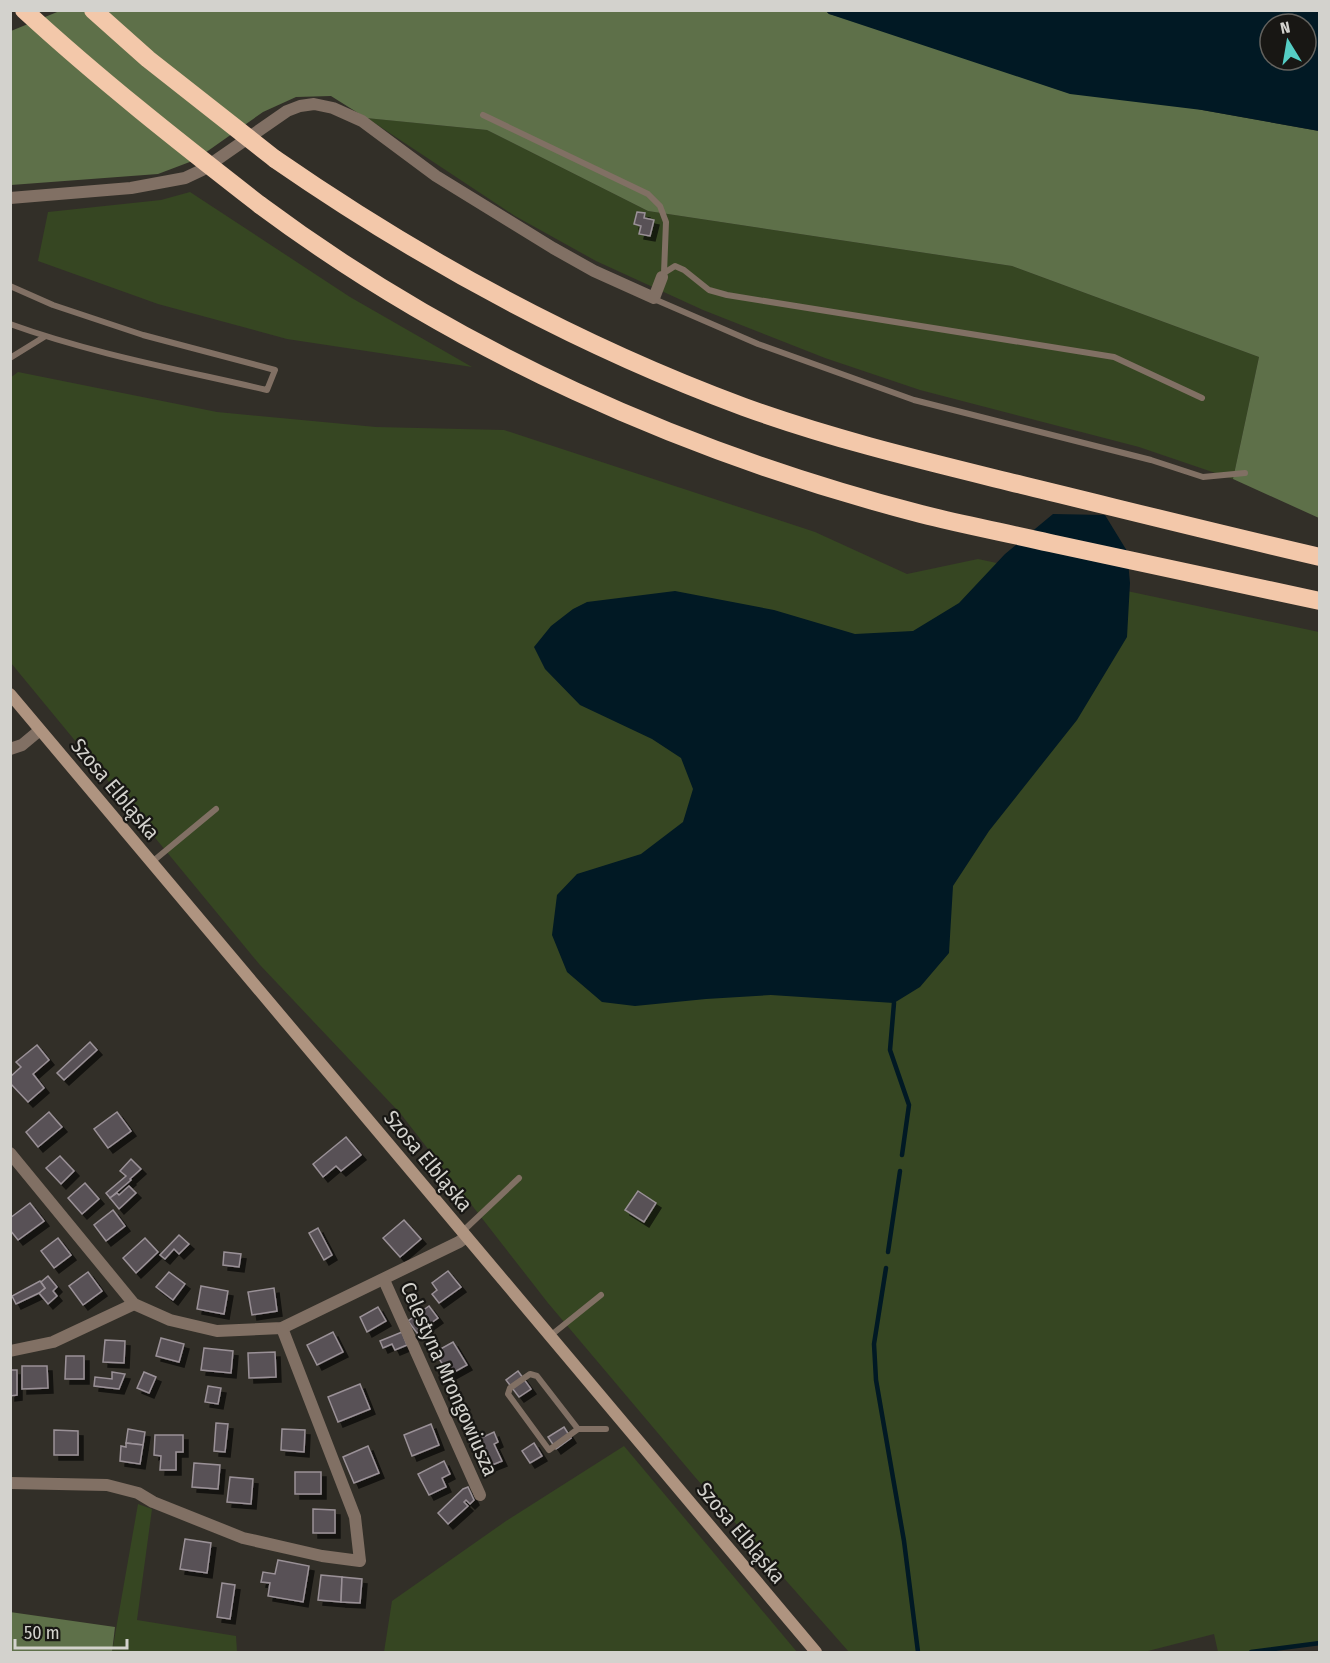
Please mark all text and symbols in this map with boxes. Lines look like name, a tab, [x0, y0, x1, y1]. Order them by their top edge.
north arrow	[1258, 12, 1318, 72]
text: N	[1279, 18, 1292, 38]
street label: Szosa Elbląska	[65, 733, 165, 845]
street label: Szosa Elbląska	[378, 1105, 478, 1217]
street label: Celestyna Mrongowiusza	[395, 1278, 503, 1480]
street label: Szosa Elbląska	[691, 1477, 791, 1589]
scale bar	[15, 1612, 128, 1650]
text: 50 m	[24, 1622, 60, 1644]

